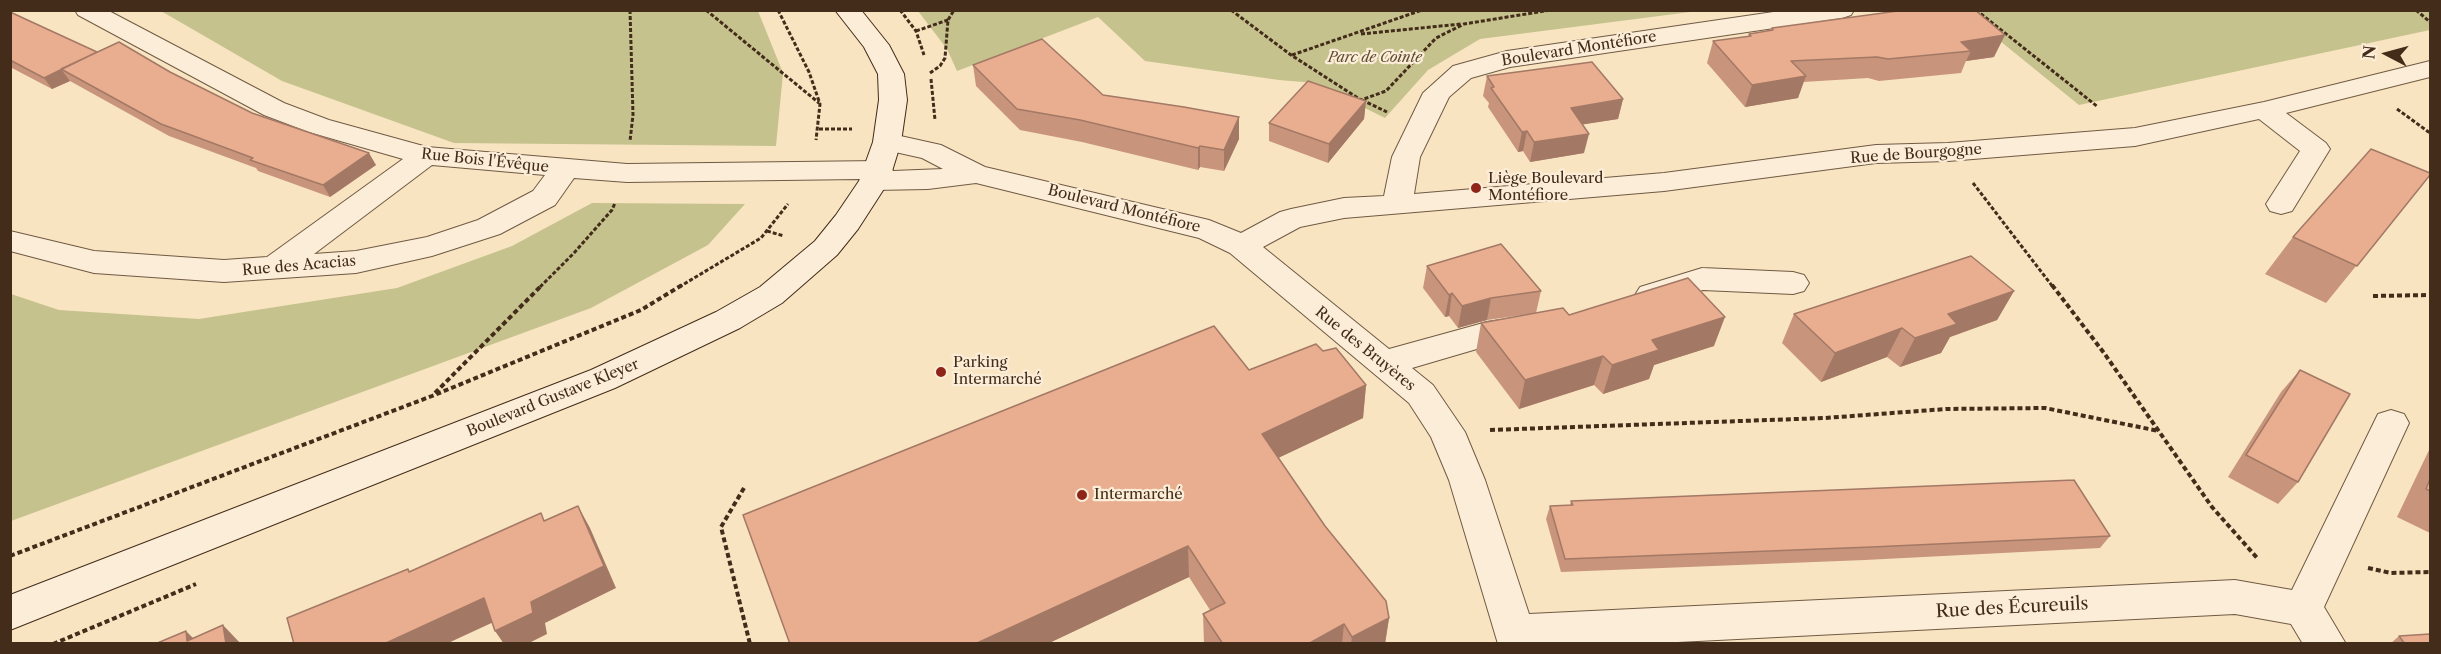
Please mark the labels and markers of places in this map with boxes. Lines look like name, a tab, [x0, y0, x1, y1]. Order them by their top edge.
place label: Liège Boulevard Montéfiore	[1488, 170, 1603, 205]
marker: Liège Boulevard Montéfiore	[1469, 181, 1483, 195]
place label: Parking Intermarché	[953, 354, 1042, 389]
marker: Parking Intermarché	[934, 365, 948, 379]
place label: Intermarché	[1094, 486, 1183, 504]
marker: Intermarché	[1075, 488, 1089, 502]

